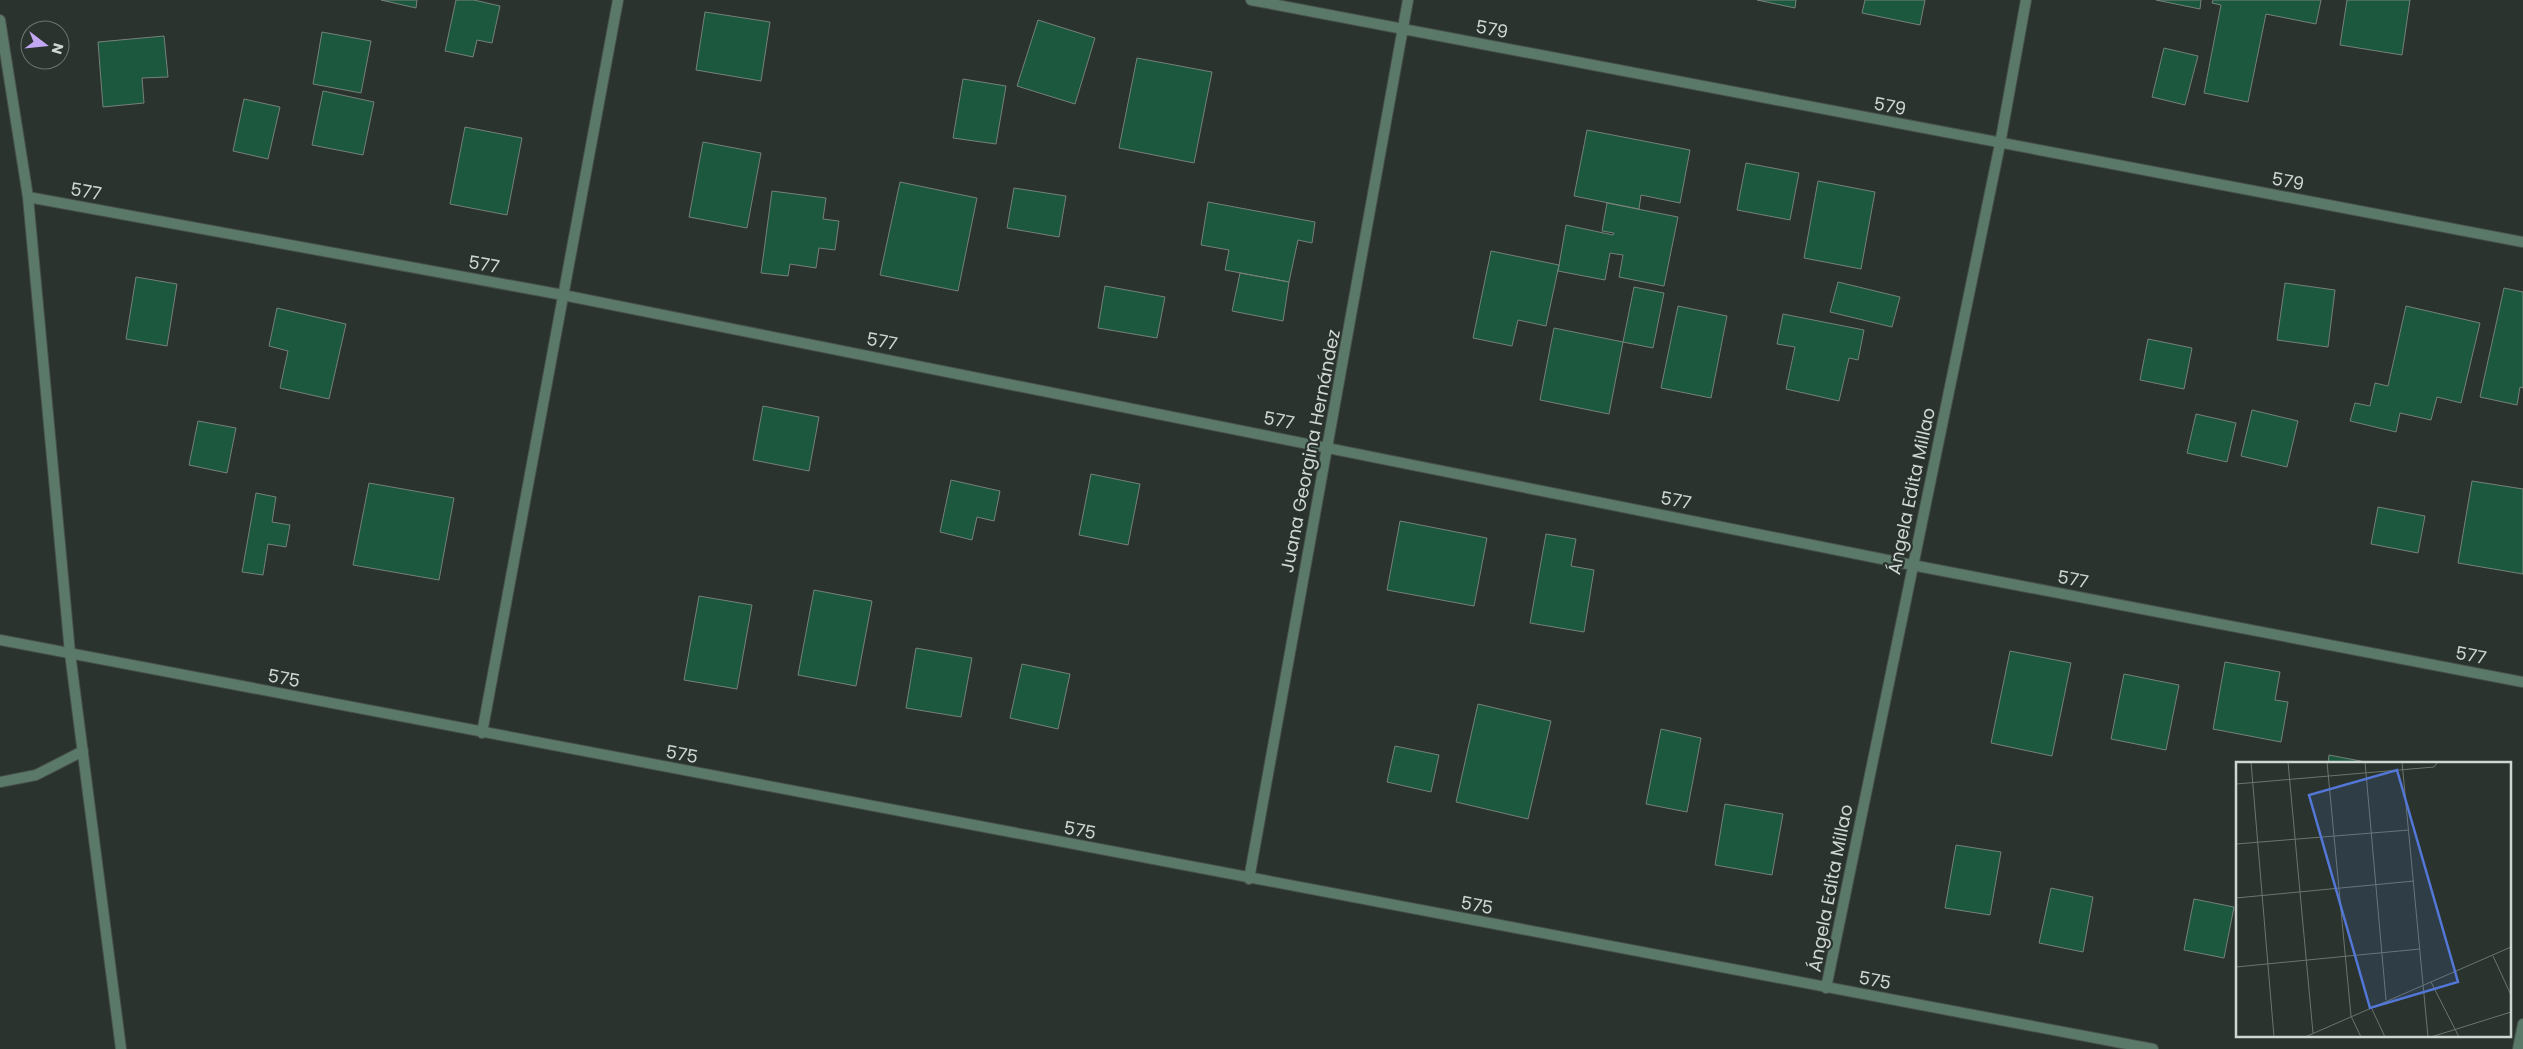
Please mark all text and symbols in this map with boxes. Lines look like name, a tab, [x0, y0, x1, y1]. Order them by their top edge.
street label: 579	[1474, 14, 1510, 44]
north arrow	[20, 20, 70, 70]
text: N	[46, 41, 69, 56]
street label: 579	[1872, 91, 1908, 121]
street label: 579	[2270, 166, 2306, 196]
street label: 577	[69, 176, 104, 206]
street label: 577	[467, 249, 502, 279]
street label: 577	[864, 326, 900, 356]
street label: Juana Georgina Hernández	[1274, 327, 1346, 575]
street label: 577	[1261, 405, 1297, 435]
street label: Ángela Edita Millao	[1881, 405, 1941, 577]
street label: 577	[1658, 485, 1694, 515]
street label: 577	[2055, 564, 2091, 594]
street label: 577	[2453, 640, 2489, 670]
street label: 575	[266, 663, 302, 693]
street label: 575	[664, 739, 700, 769]
inset map	[2236, 762, 2510, 1036]
street label: Ángela Edita Millao	[1801, 802, 1859, 974]
street label: 575	[1062, 815, 1098, 845]
street label: 575	[1459, 890, 1495, 920]
street label: 575	[1857, 965, 1893, 995]

